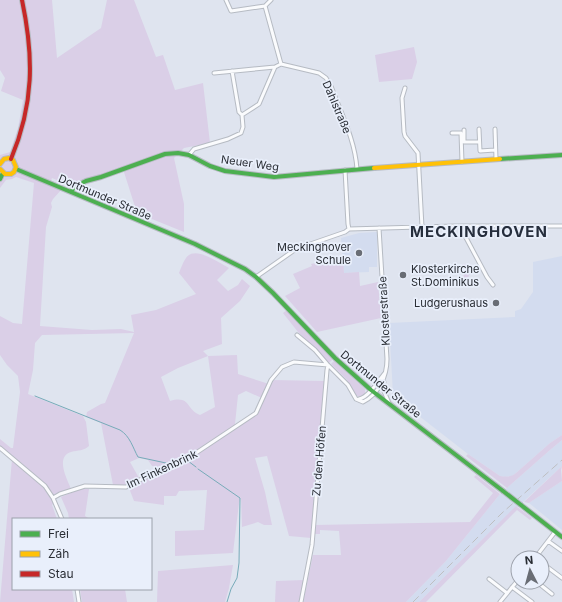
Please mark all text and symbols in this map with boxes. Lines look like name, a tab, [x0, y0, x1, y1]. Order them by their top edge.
street label: Dahlstraße	[320, 78, 354, 136]
street label: Neuer Weg	[220, 152, 280, 174]
street label: Dortmunder Straße	[56, 171, 154, 223]
district label: MECKINGHOVEN	[410, 222, 548, 241]
place label: Meckinghover Schule	[277, 240, 351, 267]
marker: Meckinghover Schule	[354, 248, 364, 258]
place label: Klosterkirche St.Dominikus	[411, 262, 480, 289]
marker: Klosterkirche St.Dominikus	[398, 270, 408, 280]
street label: Klosterstraße	[375, 276, 393, 346]
place label: Ludgerushaus	[414, 296, 488, 310]
marker: Ludgerushaus	[491, 298, 501, 308]
street label: Dortmunder Straße	[338, 347, 424, 421]
street label: Zu den Höfen	[309, 425, 329, 497]
street label: Im Finkenbrink	[124, 447, 200, 491]
legend	[12, 518, 152, 590]
text: Frei	[48, 526, 69, 541]
text: Zäh	[48, 546, 69, 561]
north arrow	[510, 550, 550, 590]
text: N	[524, 553, 534, 567]
text: Stau	[48, 566, 74, 581]

